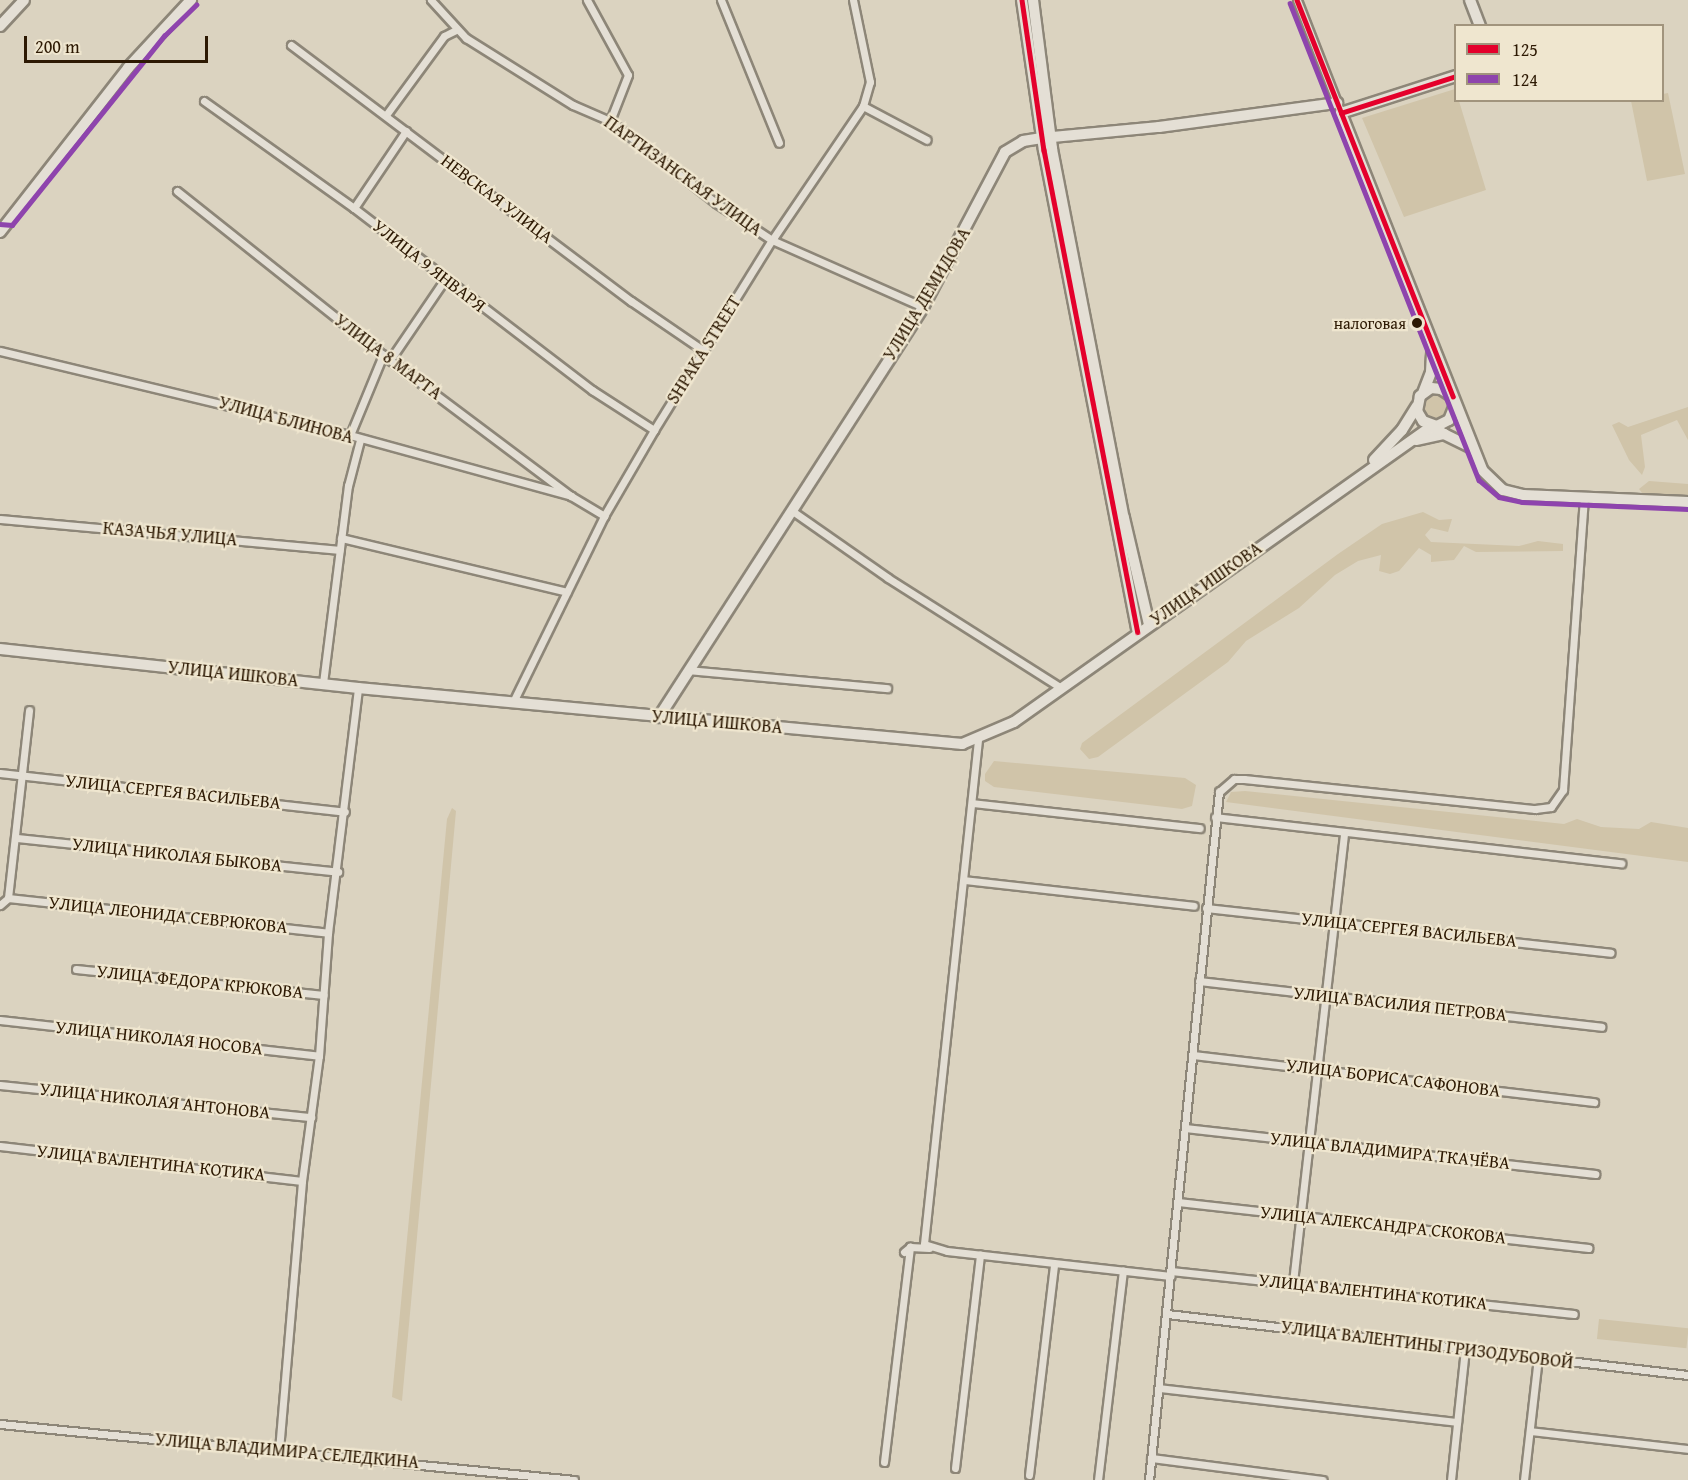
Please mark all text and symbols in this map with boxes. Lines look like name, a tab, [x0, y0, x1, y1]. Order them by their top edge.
scale bar	[27, 24, 212, 62]
legend	[1454, 24, 1664, 102]
text: 200 m	[35, 33, 80, 60]
text: 125	[1512, 36, 1538, 63]
text: 124	[1512, 66, 1538, 93]
street label: ПАРТИЗАНСКАЯ УЛИЦА	[600, 111, 766, 241]
street label: НЕВСКАЯ УЛИЦА	[437, 150, 557, 248]
street label: УЛИЦА 9 ЯНВАРЯ	[368, 215, 490, 317]
street label: УЛИЦА ДЕМИДОВА	[879, 224, 975, 364]
street label: SHPAKA STREET	[662, 292, 746, 408]
street label: УЛИЦА 8 МАРТА	[330, 309, 446, 405]
place label: налоговая	[1334, 313, 1406, 333]
marker: налоговая	[1411, 317, 1423, 329]
street label: УЛИЦА БЛИНОВА	[216, 392, 356, 448]
street label: КАЗАЧЬЯ УЛИЦА	[102, 517, 238, 551]
street label: УЛИЦА ИШКОВА	[1146, 537, 1266, 631]
street label: УЛИЦА ИШКОВА	[167, 656, 299, 692]
street label: УЛИЦА ИШКОВА	[651, 706, 783, 738]
street label: УЛИЦА СЕРГЕЯ ВАСИЛЬЕВА	[64, 770, 282, 814]
street label: УЛИЦА НИКОЛАЯ БЫКОВА	[71, 833, 283, 877]
street label: УЛИЦА ЛЕОНИДА СЕВРЮКОВА	[47, 892, 289, 938]
street label: УЛИЦА СЕРГЕЯ ВАСИЛЬЕВА	[1300, 908, 1518, 952]
street label: УЛИЦА ФЕДОРА КРЮКОВА	[95, 960, 305, 1004]
street label: УЛИЦА ВАСИЛИЯ ПЕТРОВА	[1292, 982, 1508, 1026]
street label: УЛИЦА НИКОЛАЯ НОСОВА	[54, 1016, 264, 1060]
street label: УЛИЦА БОРИСА САФОНОВА	[1285, 1054, 1501, 1102]
street label: УЛИЦА НИКОЛАЯ АНТОНОВА	[39, 1078, 271, 1124]
street label: УЛИЦА ВЛАДИМИРА ТКАЧЁВА	[1269, 1128, 1511, 1174]
street label: УЛИЦА ВАЛЕНТИНА КОТИКА	[36, 1140, 266, 1186]
street label: УЛИЦА АЛЕКСАНДРА СКОКОВА	[1259, 1201, 1507, 1249]
street label: УЛИЦА ВАЛЕНТИНА КОТИКА	[1258, 1269, 1488, 1315]
street label: УЛИЦА ВАЛЕНТИНЫ ГРИЗОДУБОВОЙ	[1280, 1316, 1574, 1374]
street label: УЛИЦА ВЛАДИМИРА СЕЛЕДКИНА	[154, 1429, 420, 1473]

